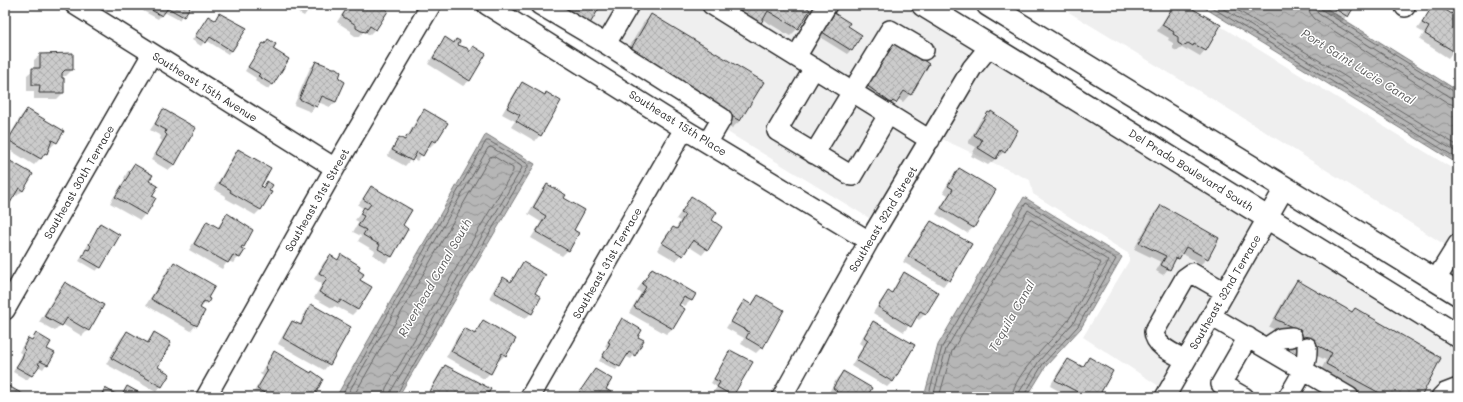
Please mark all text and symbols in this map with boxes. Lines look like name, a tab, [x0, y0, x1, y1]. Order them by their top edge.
water label: Port Saint Lucie Canal	[1299, 25, 1418, 108]
street label: Southeast 15th Avenue	[150, 48, 261, 125]
street label: Southeast 15th Place	[627, 86, 730, 159]
street label: Southeast 30th Terrace	[40, 122, 117, 241]
street label: Del Prado Boulevard South	[1126, 125, 1256, 214]
street label: Southeast 31st Street	[281, 145, 352, 254]
street label: Southeast 32nd Street	[845, 163, 920, 275]
street label: Southeast 31st Terrace	[568, 204, 645, 321]
water label: Riverhead Canal South	[394, 215, 475, 339]
street label: Southeast 32nd Terrace	[1185, 231, 1264, 352]
water label: Tequila Canal	[984, 277, 1038, 354]

